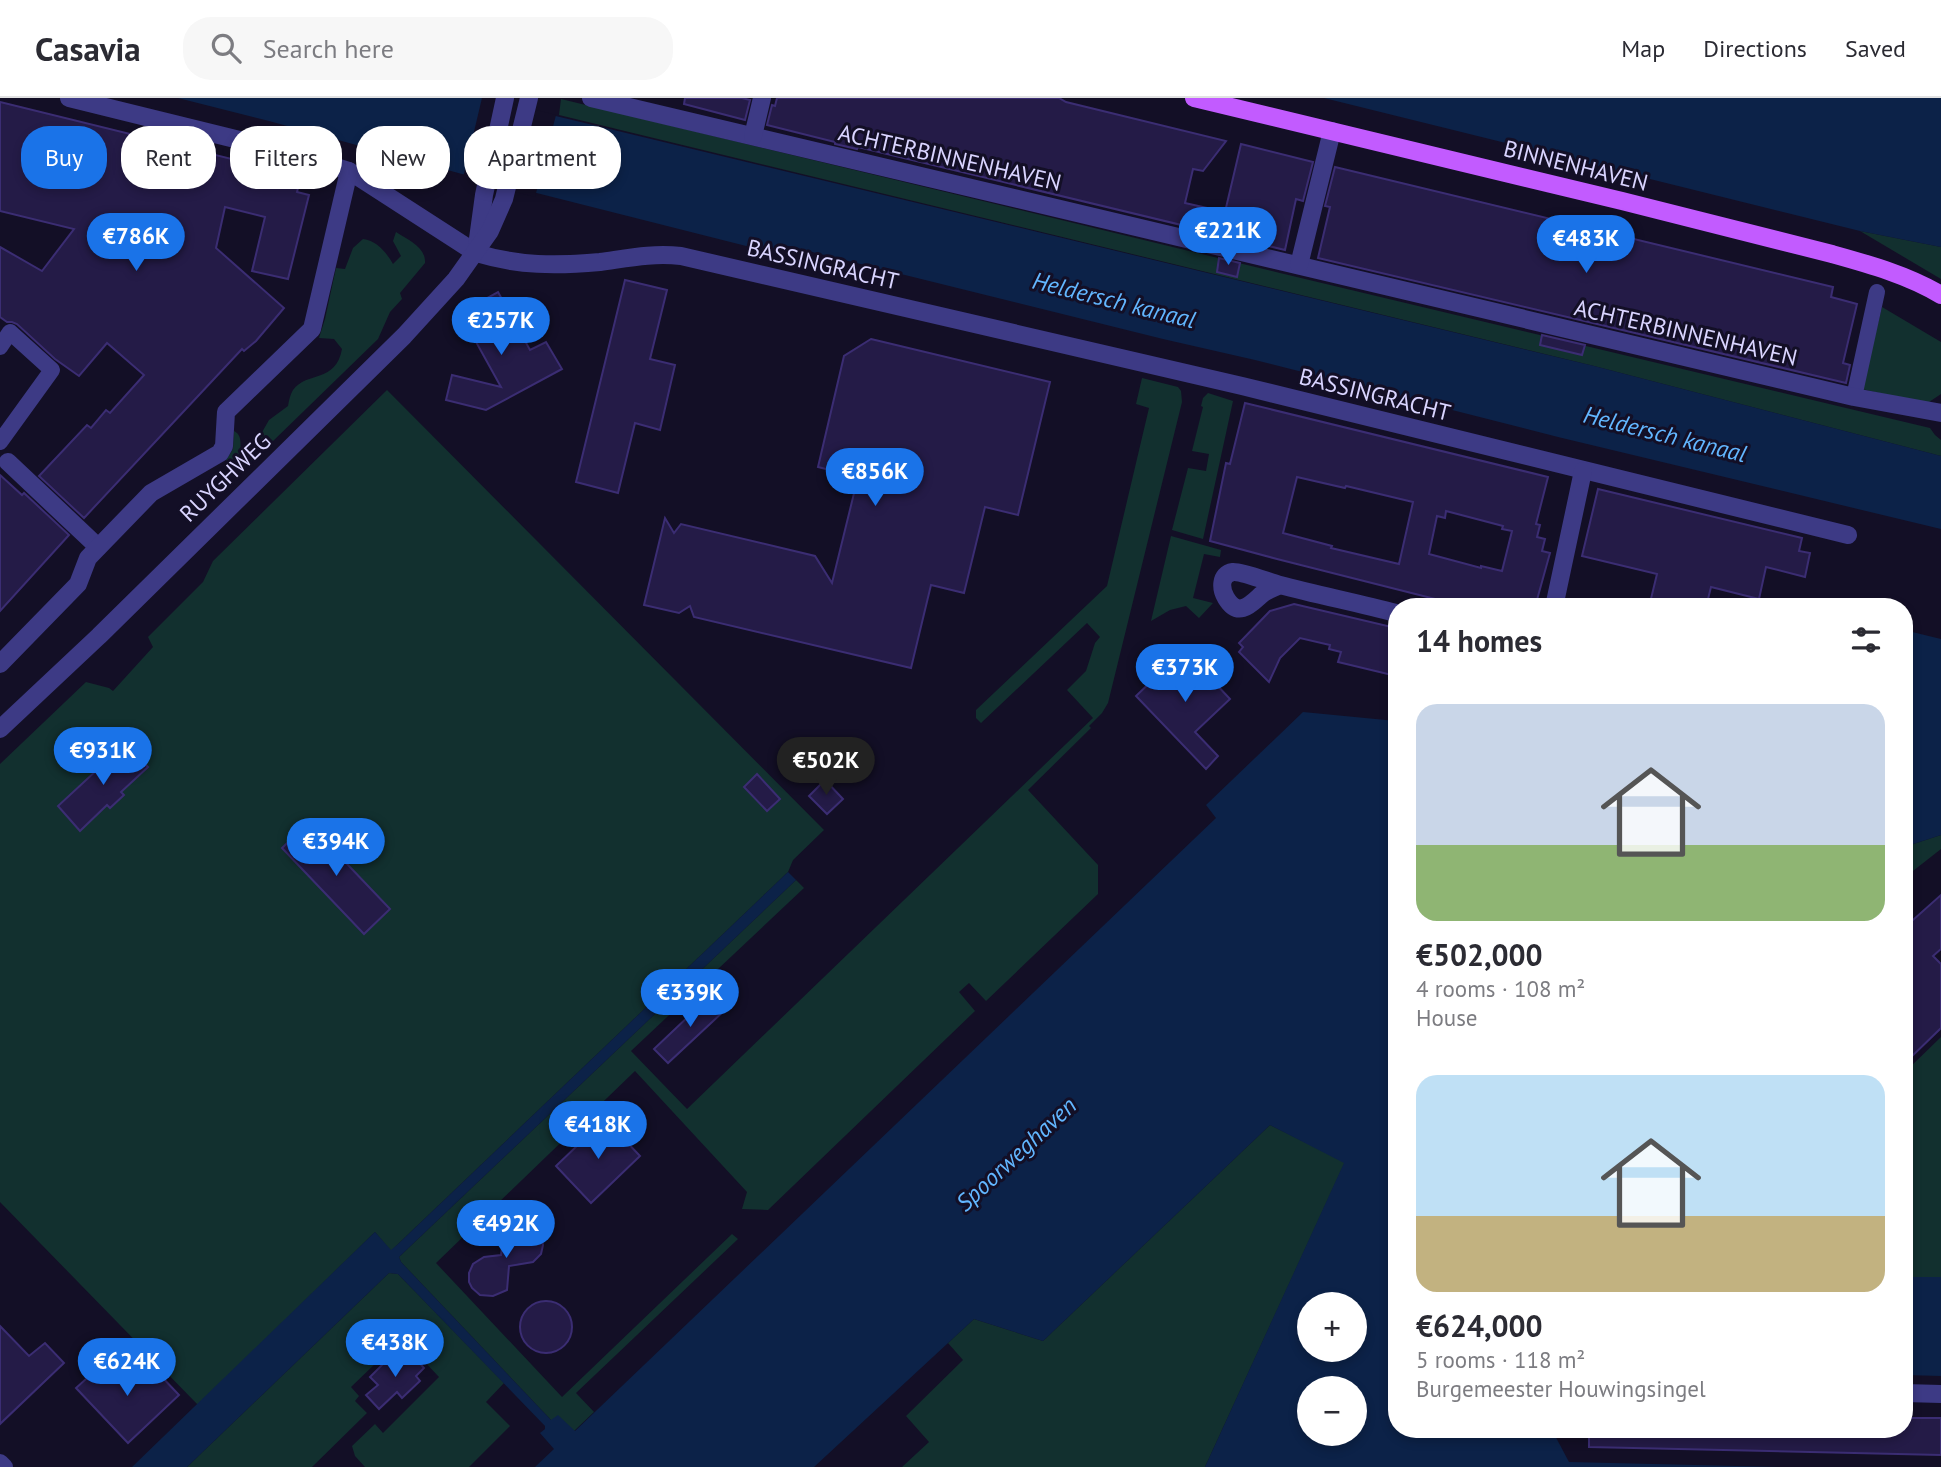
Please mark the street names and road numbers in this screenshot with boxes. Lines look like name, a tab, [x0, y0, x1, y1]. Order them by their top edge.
street label: ACHTERBINNENHAVEN	[836, 117, 1064, 197]
street label: BINNENHAVEN	[1501, 133, 1651, 197]
street label: BASSINGRACHT	[744, 232, 902, 296]
street label: ACHTERBINNENHAVEN	[1572, 292, 1800, 372]
street label: BASSINGRACHT	[1296, 361, 1454, 427]
street label: RUYGHWEG	[173, 426, 277, 528]

